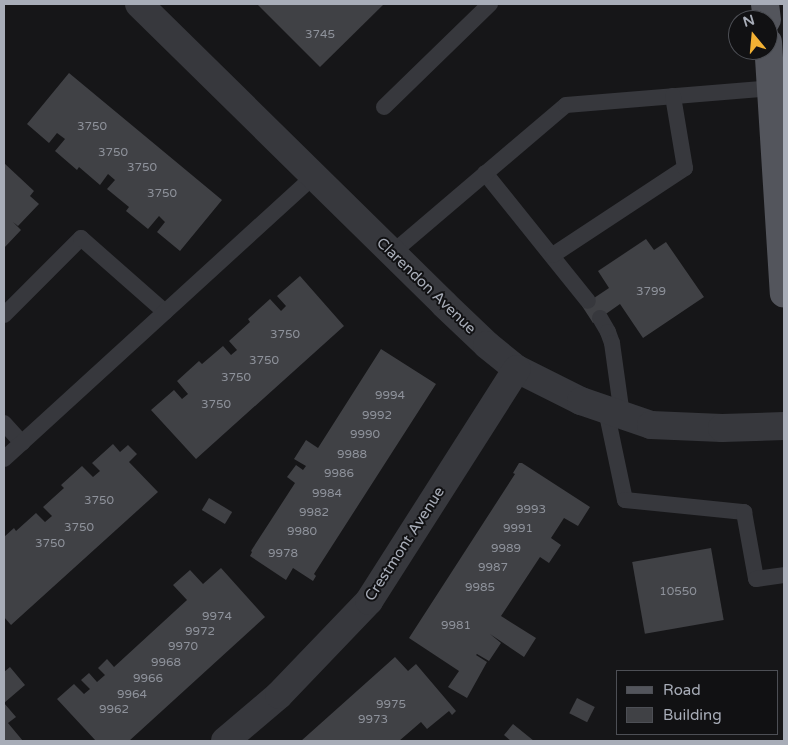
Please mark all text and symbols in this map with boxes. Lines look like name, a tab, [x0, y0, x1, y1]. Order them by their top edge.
north arrow	[728, 10, 778, 60]
text: N	[741, 11, 757, 31]
house number: 3745	[305, 28, 335, 42]
house number: 3750	[77, 120, 107, 134]
house number: 3750	[98, 146, 128, 160]
house number: 3750	[127, 161, 157, 175]
house number: 3750	[147, 187, 177, 201]
street label: Clarendon Avenue	[373, 234, 479, 338]
house number: 3799	[636, 285, 666, 299]
house number: 3750	[270, 328, 300, 342]
house number: 3750	[249, 354, 279, 368]
house number: 3750	[221, 371, 251, 385]
house number: 9994	[375, 389, 405, 403]
house number: 3750	[201, 398, 231, 412]
house number: 9992	[362, 409, 392, 423]
house number: 9990	[350, 428, 380, 442]
house number: 9988	[337, 448, 367, 462]
house number: 9986	[324, 467, 354, 481]
street label: Crestmont Avenue	[361, 484, 449, 604]
house number: 9984	[312, 487, 342, 501]
house number: 3750	[84, 494, 114, 508]
house number: 9993	[516, 503, 546, 517]
house number: 9982	[299, 506, 329, 520]
house number: 3750	[64, 521, 94, 535]
house number: 9991	[503, 522, 533, 536]
house number: 9980	[287, 525, 317, 539]
house number: 3750	[35, 537, 65, 551]
house number: 9989	[491, 542, 521, 556]
house number: 9978	[268, 547, 298, 561]
house number: 9987	[478, 561, 508, 575]
house number: 9985	[465, 581, 495, 595]
house number: 10550	[659, 585, 697, 599]
house number: 9974	[202, 610, 232, 624]
house number: 9981	[441, 619, 471, 633]
house number: 9972	[185, 625, 215, 639]
house number: 9970	[168, 640, 198, 654]
house number: 9968	[151, 656, 181, 670]
legend	[616, 670, 778, 735]
house number: 9966	[133, 672, 163, 686]
text: Road	[663, 681, 701, 699]
house number: 9964	[117, 688, 147, 702]
house number: 9975	[376, 698, 406, 712]
house number: 9962	[99, 703, 129, 717]
text: Building	[663, 706, 722, 724]
house number: 9973	[358, 713, 388, 727]

